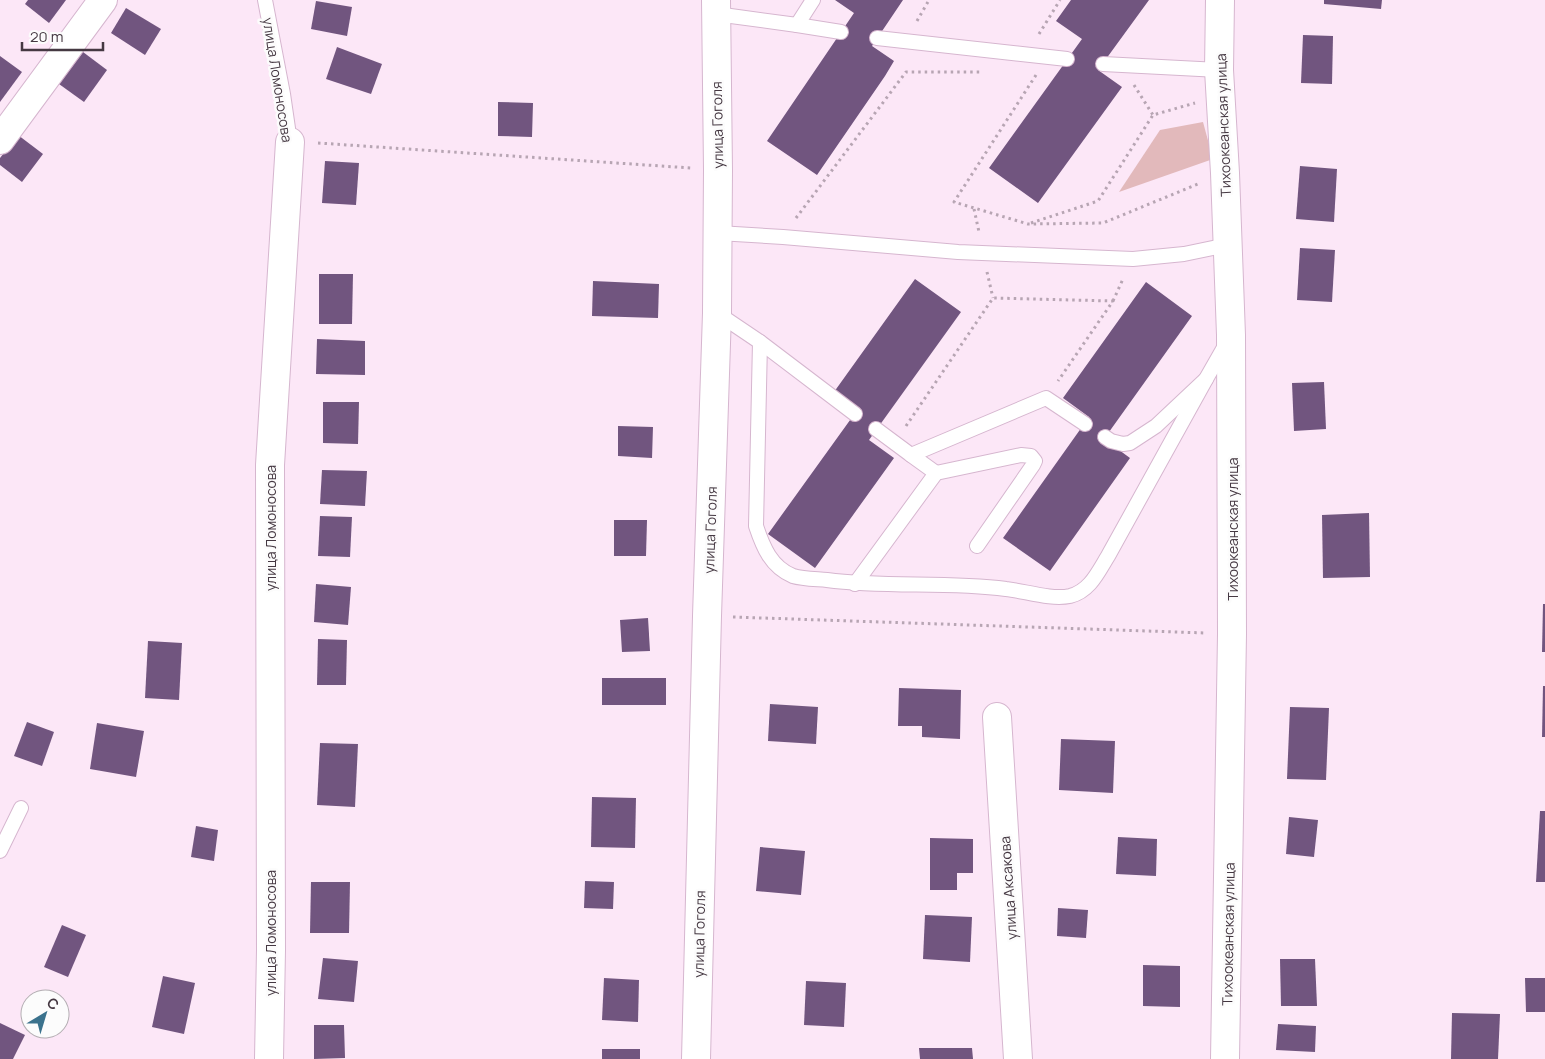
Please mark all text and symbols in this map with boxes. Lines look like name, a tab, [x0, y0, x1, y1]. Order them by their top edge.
street label: улица Ломоносова	[259, 16, 297, 144]
scale bar	[22, 20, 104, 52]
text: 20 m	[30, 26, 63, 47]
street label: Тихоокеанская улица	[1211, 53, 1235, 197]
street label: улица Гоголя	[707, 81, 727, 169]
street label: Тихоокеанская улица	[1223, 457, 1242, 601]
street label: улица Ломоносова	[261, 465, 280, 591]
street label: улица Гоголя	[699, 486, 721, 574]
street label: улица Аксакова	[995, 836, 1021, 940]
street label: Тихоокеанская улица	[1217, 862, 1239, 1006]
street label: улица Ломоносова	[261, 870, 280, 996]
street label: улица Гоголя	[689, 890, 709, 978]
north arrow	[20, 989, 70, 1039]
text: С	[43, 993, 63, 1014]

